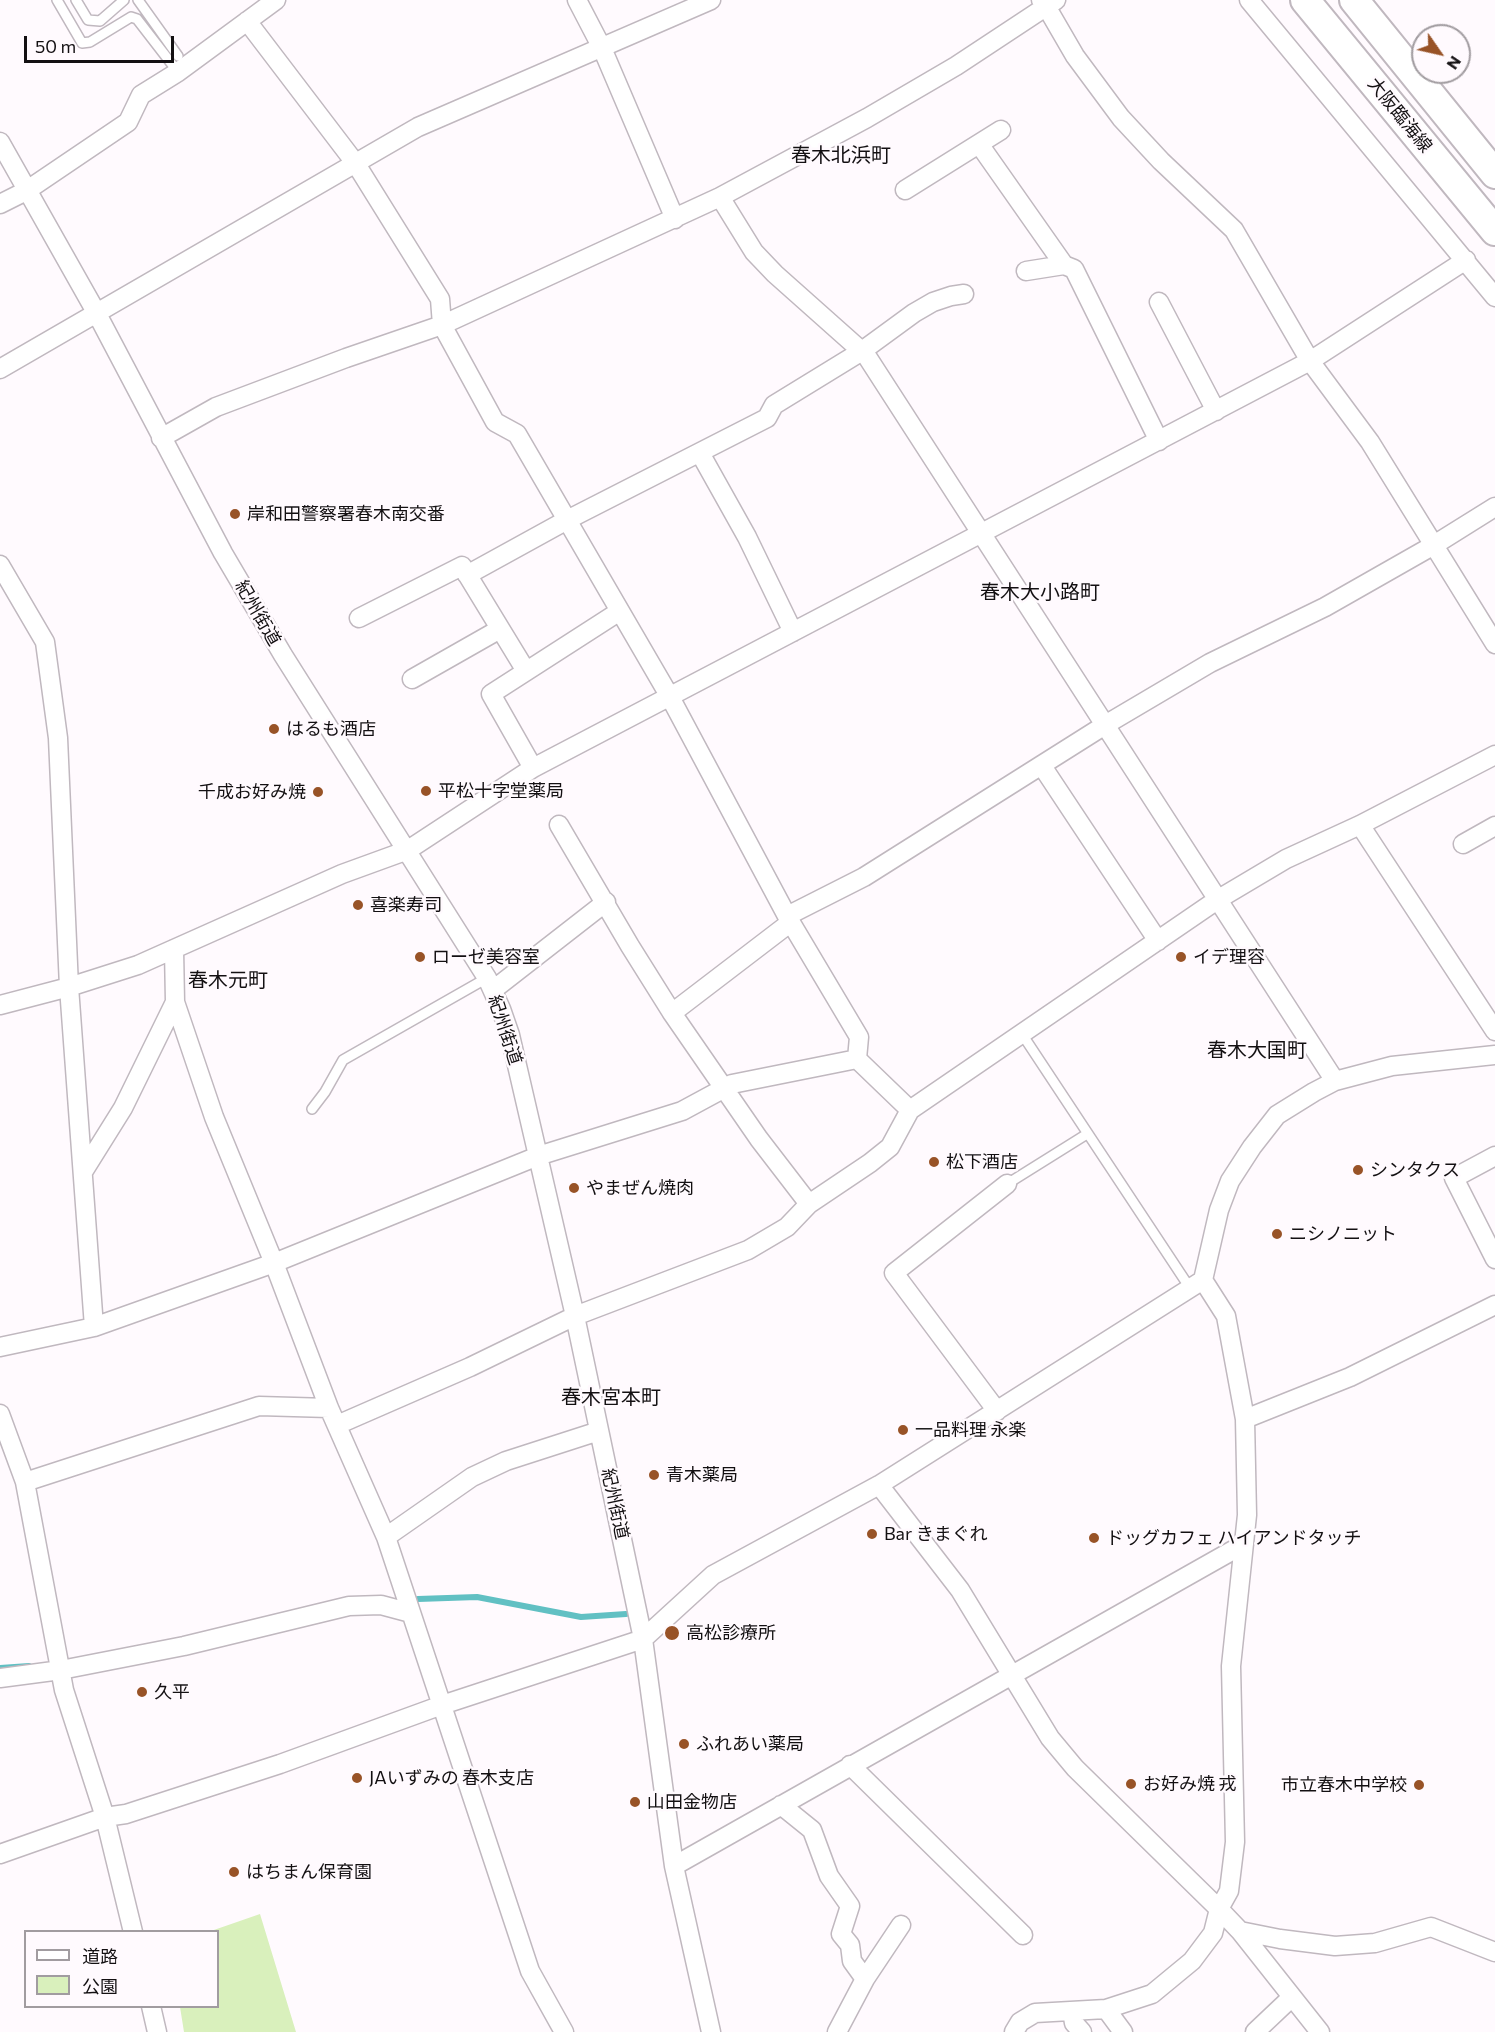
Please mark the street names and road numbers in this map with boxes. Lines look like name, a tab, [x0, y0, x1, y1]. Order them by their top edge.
street label: 大阪臨海線	[1363, 73, 1437, 157]
street label: 紀州街道	[231, 576, 285, 650]
street label: 紀州街道	[484, 992, 526, 1068]
street label: 紀州街道	[597, 1467, 633, 1541]

